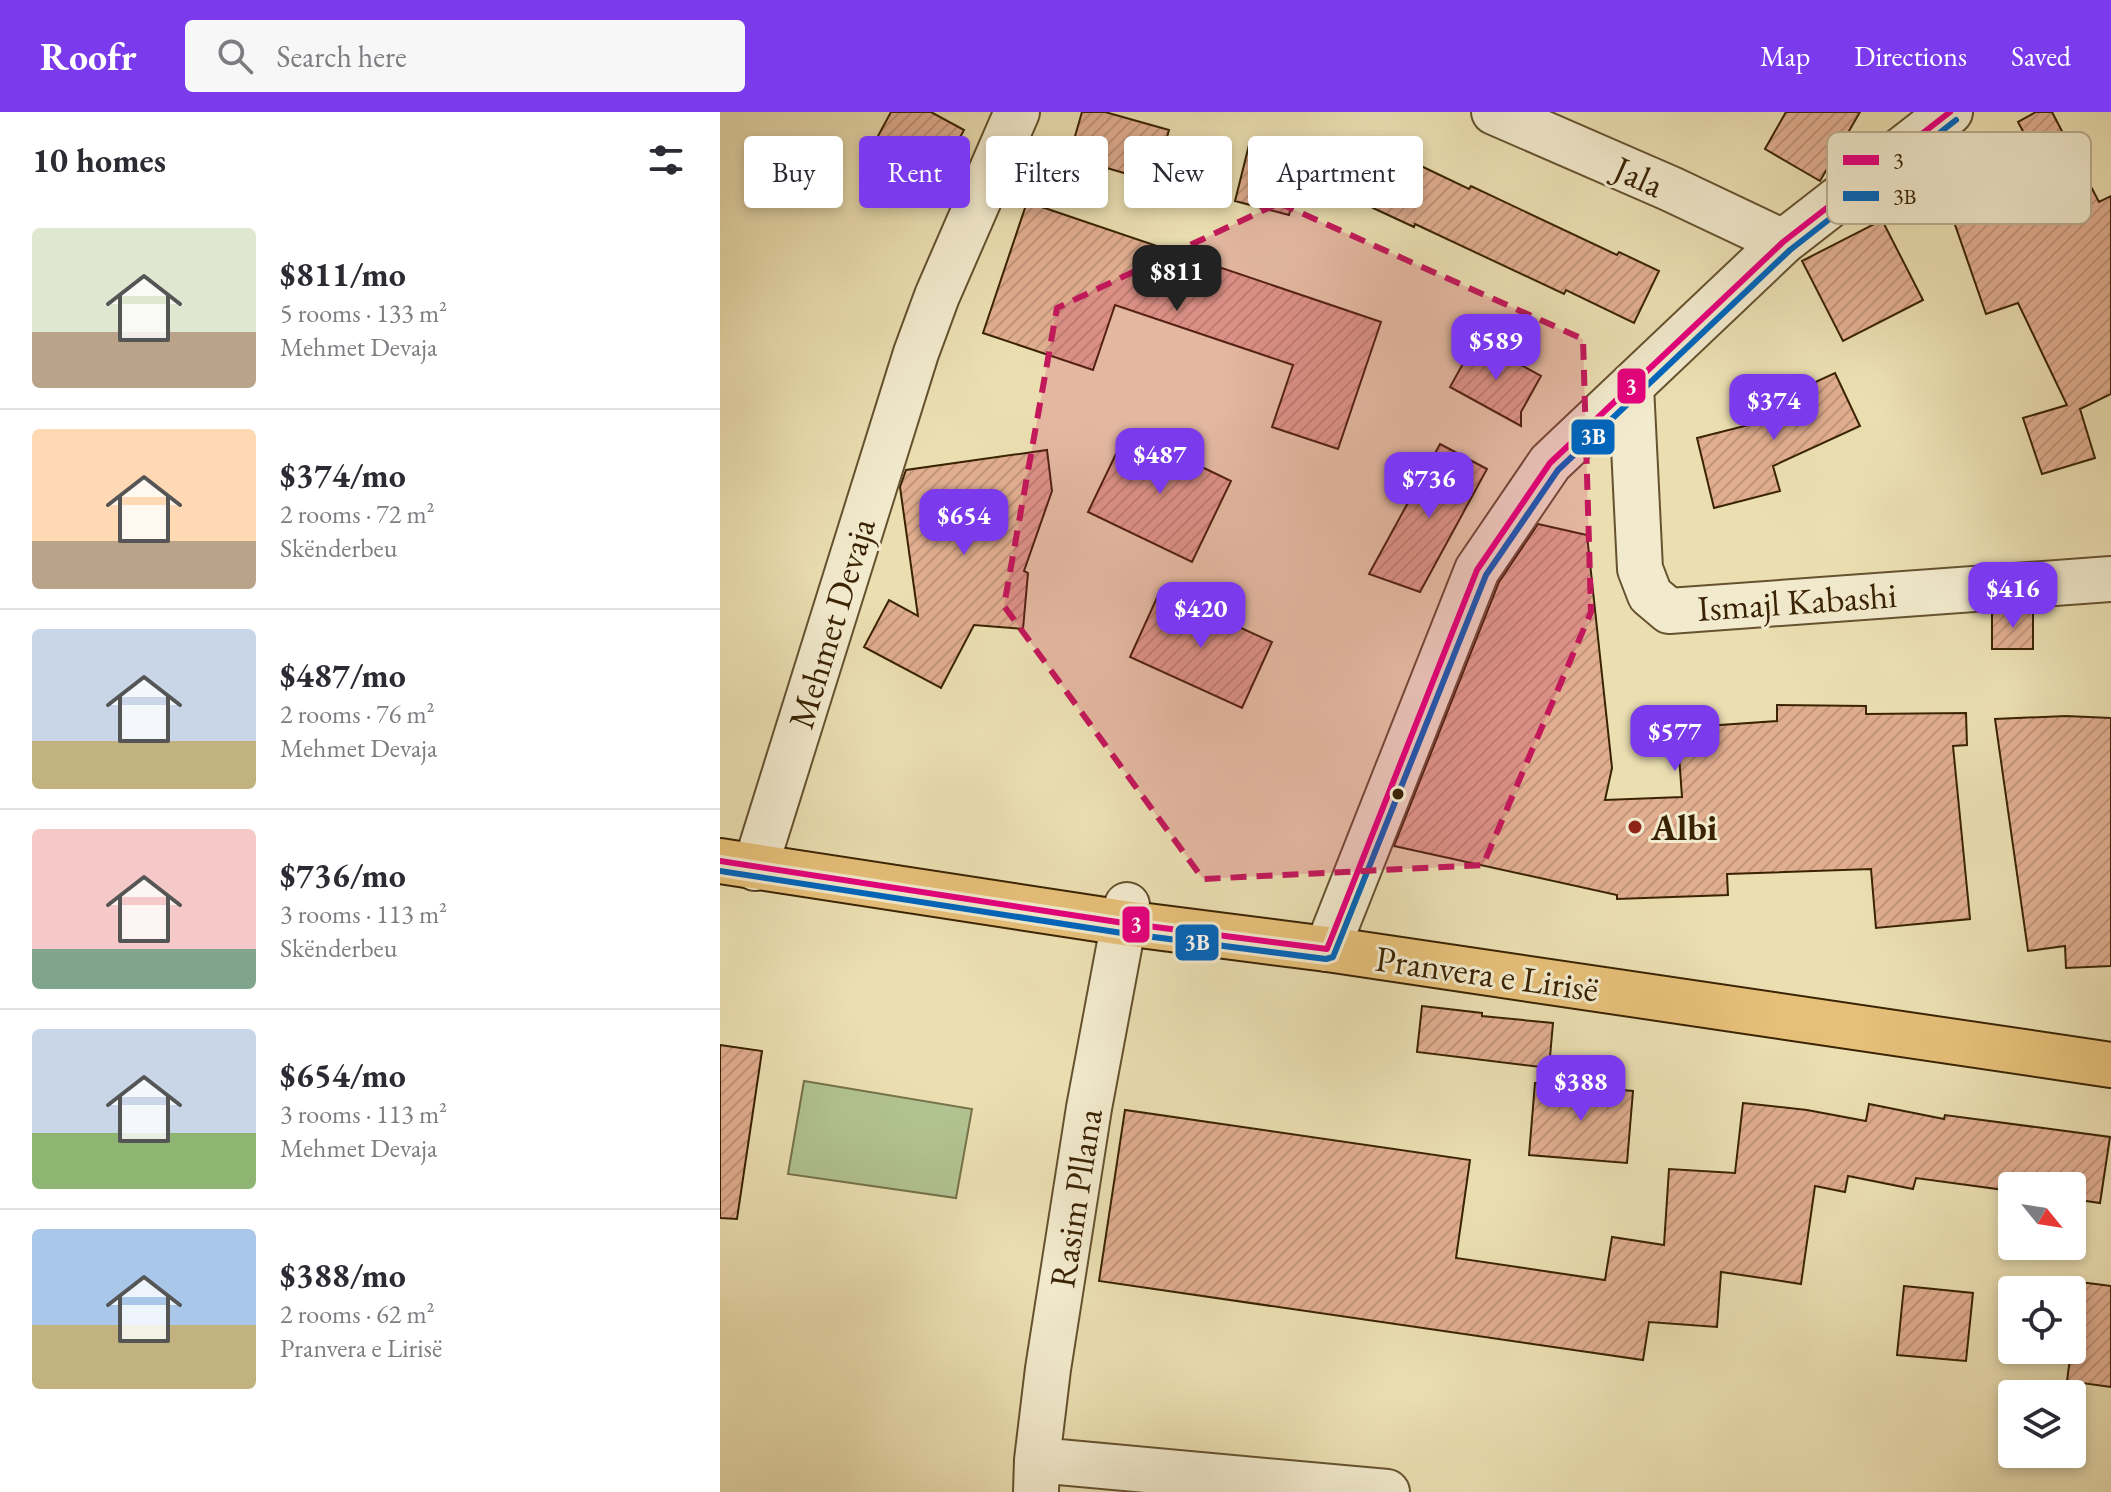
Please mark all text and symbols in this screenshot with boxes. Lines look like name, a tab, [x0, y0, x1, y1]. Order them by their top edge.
search box	[185, 20, 745, 92]
text: Roofr	[40, 32, 137, 81]
icon: search	[213, 34, 257, 78]
text: Search here	[277, 37, 407, 76]
text: Map	[1760, 38, 1810, 74]
text: Directions	[1854, 38, 1967, 74]
text: Saved	[2011, 38, 2071, 74]
legend	[1827, 132, 2091, 224]
chip: Buy	[744, 136, 843, 208]
chip: Rent	[859, 136, 970, 208]
chip: Filters	[986, 136, 1108, 208]
chip: New	[1124, 136, 1232, 208]
chip: Apartment	[1248, 136, 1423, 208]
text: 10 homes	[32, 138, 166, 182]
icon: filters	[644, 138, 688, 182]
street label: Jala	[1604, 144, 1672, 208]
text: 3	[1893, 146, 1904, 175]
text: 3B	[1893, 182, 1917, 211]
pin: $811	[1130, 245, 1224, 313]
text: $811/mo	[280, 252, 406, 296]
text: $811	[1150, 254, 1204, 288]
icon: home	[96, 260, 192, 356]
text: 5 rooms · 133 m²	[280, 296, 447, 330]
pin: $589	[1449, 314, 1543, 382]
text: $589	[1469, 323, 1523, 357]
text: Mehmet Devaja	[280, 330, 437, 364]
line badge: 3	[1616, 367, 1647, 405]
text: 3	[1625, 372, 1637, 401]
pin: $374	[1727, 374, 1821, 442]
text: $374	[1747, 383, 1801, 417]
line badge: 3B	[1570, 418, 1616, 456]
text: 3B	[1580, 422, 1606, 451]
pin: $487	[1113, 428, 1207, 496]
text: $487	[1133, 437, 1187, 471]
pin: $736	[1382, 452, 1476, 520]
text: $374/mo	[280, 453, 406, 497]
icon: home	[96, 461, 192, 557]
text: $736	[1402, 461, 1456, 495]
pin: $654	[917, 489, 1011, 557]
text: 2 rooms · 72 m²	[280, 497, 435, 531]
text: $654	[937, 498, 991, 532]
street label: Mehmet Devaja	[777, 512, 886, 734]
text: Skënderbeu	[280, 531, 397, 565]
pin: $416	[1966, 562, 2060, 630]
street label: Ismajl Kabashi	[1696, 571, 1899, 632]
text: $416	[1986, 571, 2040, 605]
pin: $420	[1154, 582, 1248, 650]
text: $420	[1174, 591, 1228, 625]
text: $487/mo	[280, 653, 406, 697]
icon: home	[96, 661, 192, 757]
text: 2 rooms · 76 m²	[280, 697, 435, 731]
pin: $577	[1628, 705, 1722, 773]
text: $577	[1648, 714, 1702, 748]
text: Mehmet Devaja	[280, 731, 437, 765]
unlabelled marker	[1390, 786, 1406, 802]
place label: Albi	[1650, 804, 1718, 851]
marker: Albi	[1626, 818, 1644, 836]
text: $736/mo	[280, 853, 406, 897]
icon: home	[96, 861, 192, 957]
text: 3 rooms · 113 m²	[280, 897, 447, 931]
line badge: 3	[1121, 905, 1151, 944]
text: 3	[1130, 910, 1142, 939]
line badge: 3B	[1174, 923, 1220, 962]
text: 3B	[1184, 928, 1210, 957]
text: Skënderbeu	[280, 931, 397, 965]
street label: Pranvera e Lirisë	[1373, 935, 1601, 1012]
text: $654/mo	[280, 1053, 406, 1097]
pin: $388	[1534, 1055, 1628, 1123]
icon: home	[96, 1061, 192, 1157]
text: $388	[1554, 1064, 1608, 1098]
text: 3 rooms · 113 m²	[280, 1097, 447, 1131]
street label: Rasim Pllana	[1038, 1105, 1113, 1291]
text: Mehmet Devaja	[280, 1131, 437, 1165]
north arrow	[1998, 1172, 2086, 1260]
map controls	[1998, 1172, 2086, 1468]
text: $388/mo	[280, 1253, 406, 1297]
icon: home	[96, 1261, 192, 1357]
button: locate	[1998, 1276, 2086, 1364]
text: 2 rooms · 62 m²	[280, 1297, 435, 1331]
text: Pranvera e Lirisë	[280, 1331, 442, 1365]
button: layers	[1998, 1380, 2086, 1468]

